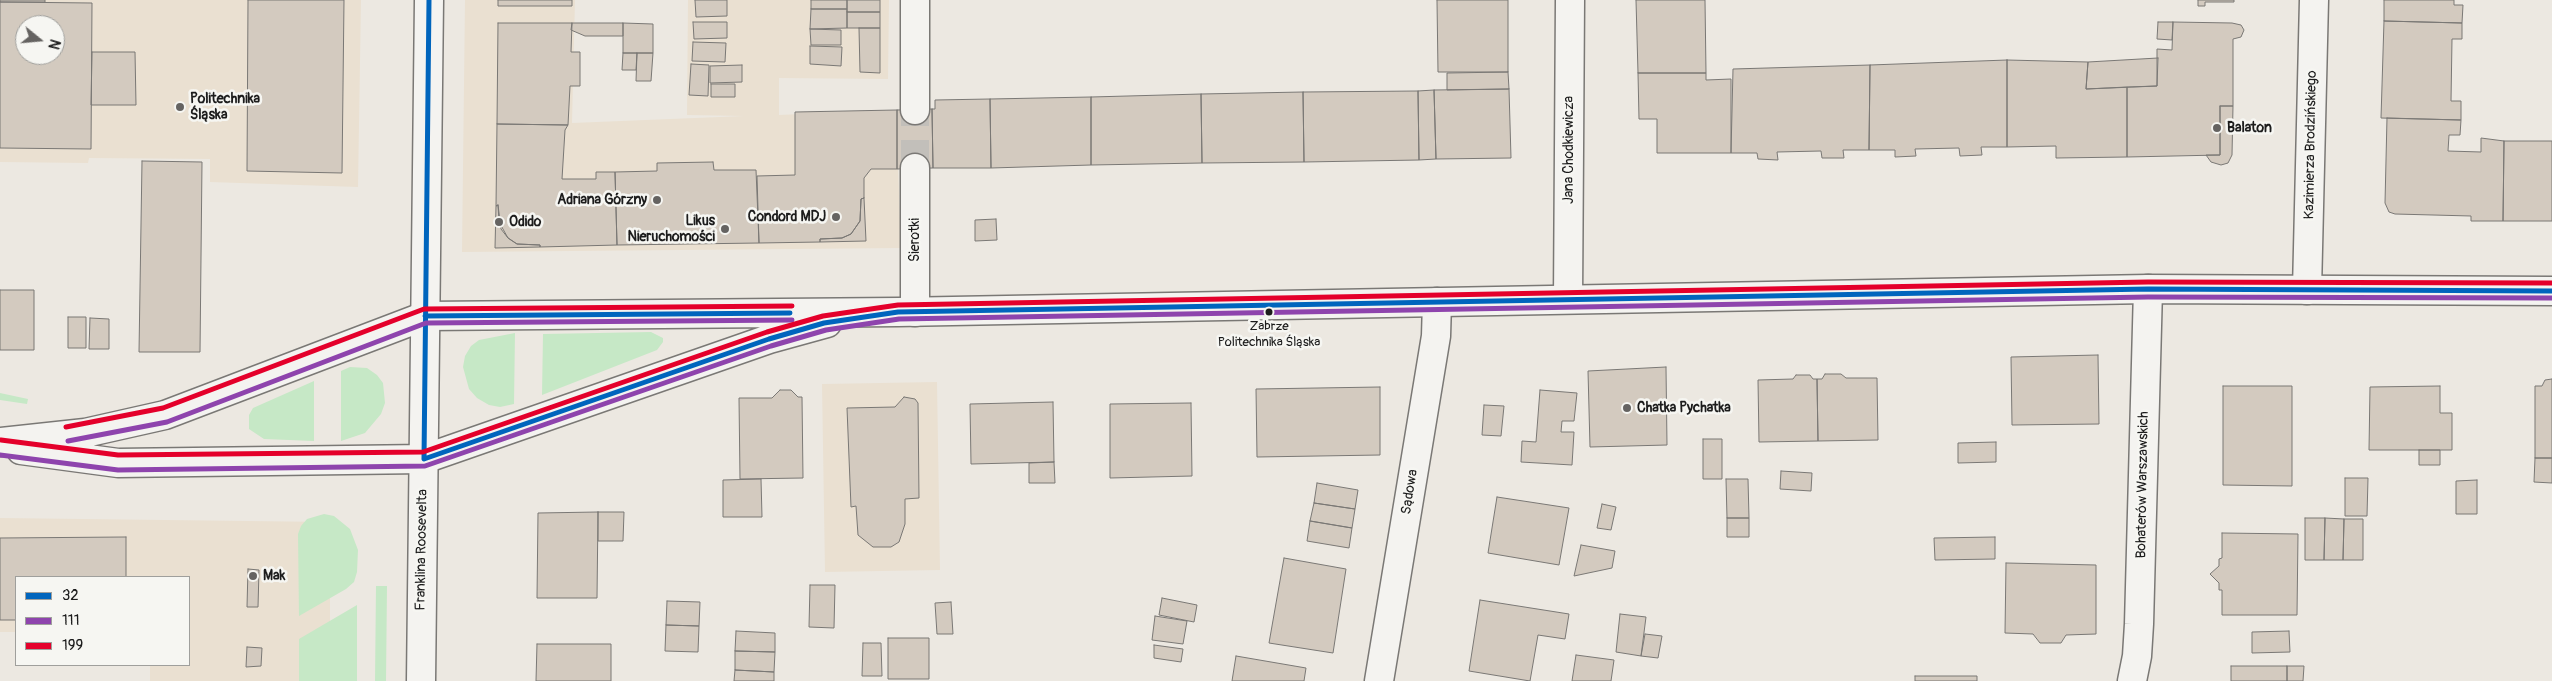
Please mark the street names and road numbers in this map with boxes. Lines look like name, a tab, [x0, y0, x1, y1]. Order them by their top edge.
street label: Kazimierza Brodzińskiego	[2301, 70, 2321, 220]
street label: Jana Chodkiewicza	[1561, 96, 1577, 204]
street label: Sierotki	[907, 218, 923, 262]
street label: Bohaterów Warszawskich	[2133, 411, 2153, 559]
street label: Sądowa	[1398, 468, 1422, 516]
street label: Franklina Roosevelta	[413, 489, 431, 611]

